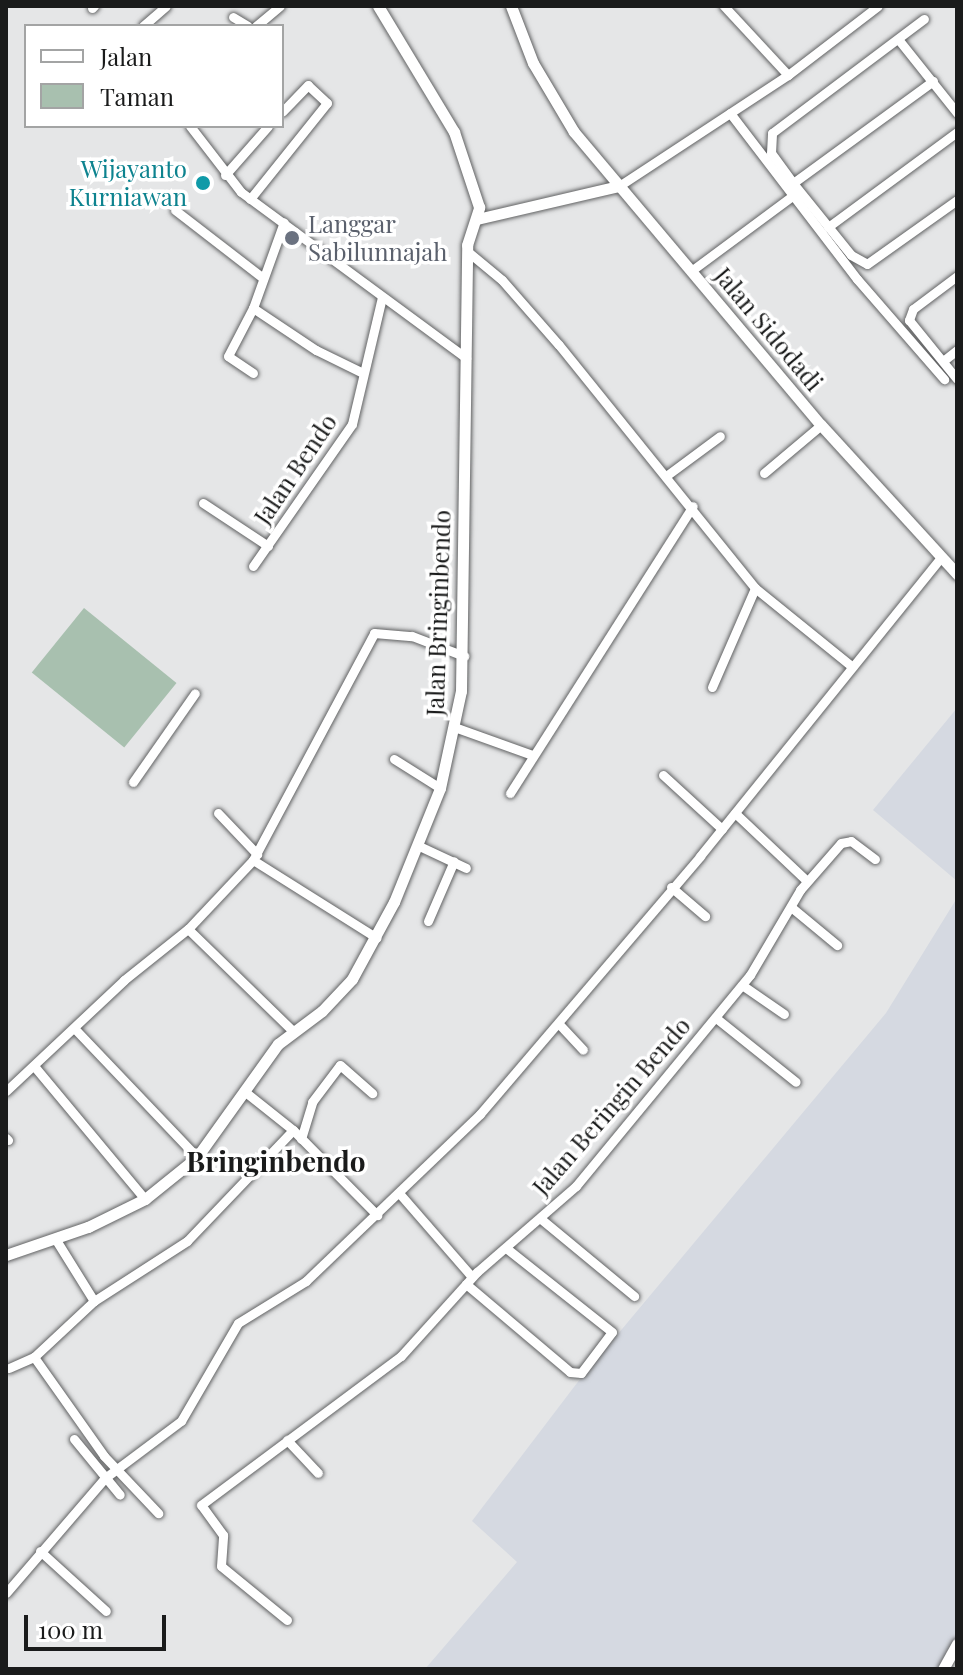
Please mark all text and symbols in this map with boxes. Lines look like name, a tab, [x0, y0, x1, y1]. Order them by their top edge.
legend	[24, 24, 284, 128]
text: Jalan	[100, 40, 152, 72]
text: Taman	[100, 80, 174, 112]
place label: Wijayanto Kurniawan	[69, 155, 187, 211]
marker: Wijayanto Kurniawan	[194, 174, 212, 192]
place label: Langgar Sabilunnajah	[308, 210, 447, 266]
marker: Langgar Sabilunnajah	[283, 229, 301, 247]
street label: Jalan Sidodadi	[709, 261, 829, 397]
street label: Jalan Bendo	[248, 408, 342, 530]
street label: Jalan Bringinbendo	[420, 510, 456, 716]
street label: Jalan Beringin Bendo	[526, 1011, 696, 1201]
district label: Bringinbendo	[186, 1144, 366, 1178]
scale bar	[28, 1599, 170, 1649]
text: 100 m	[38, 1613, 103, 1645]

